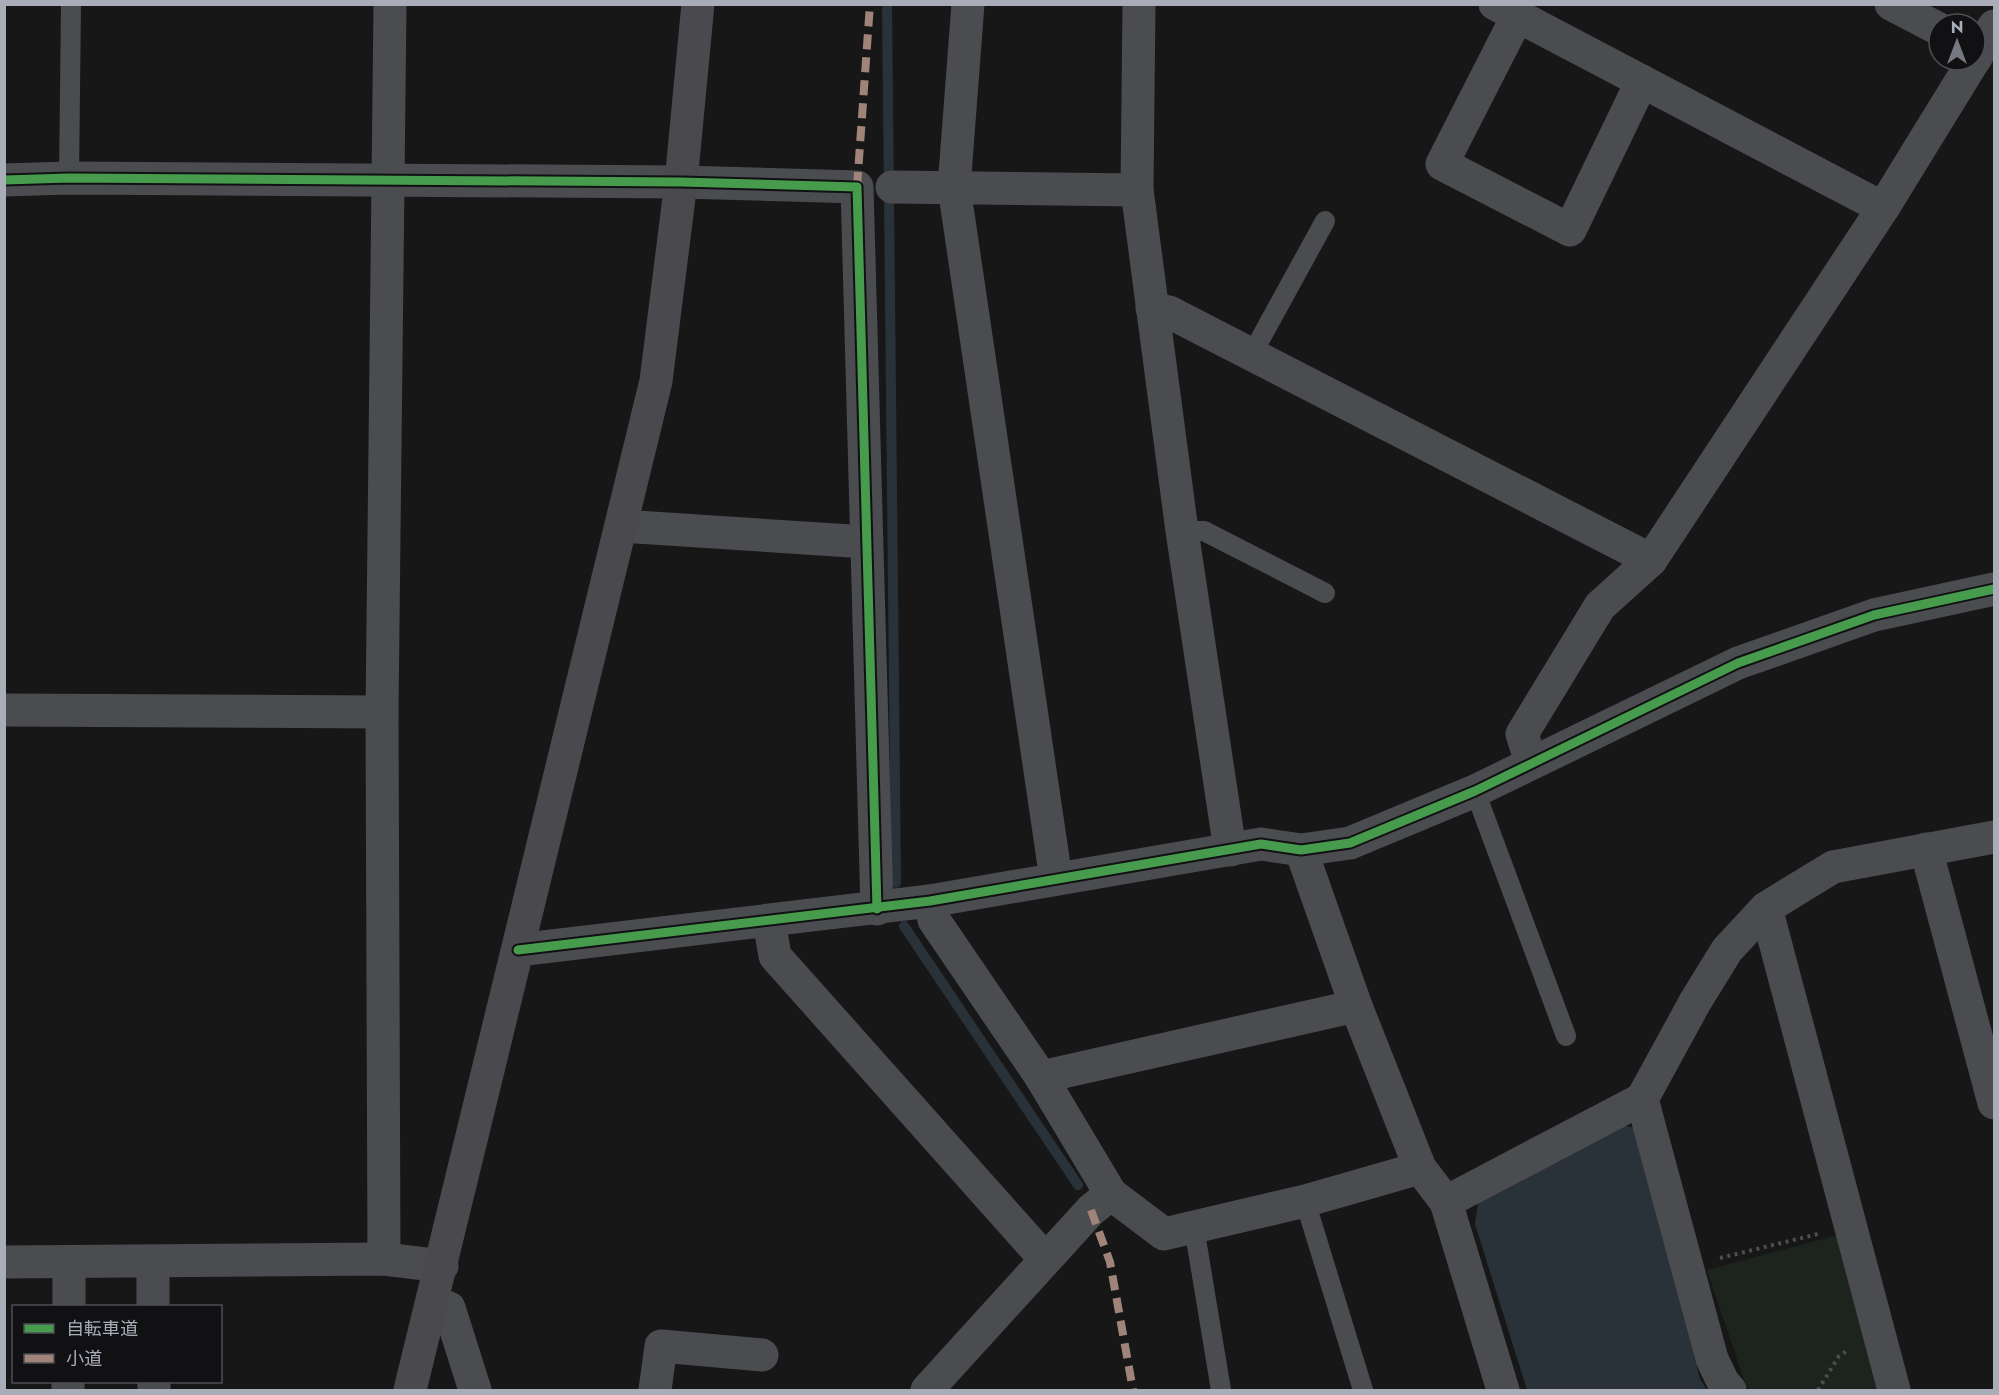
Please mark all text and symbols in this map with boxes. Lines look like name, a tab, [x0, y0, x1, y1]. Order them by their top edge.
north arrow	[1927, 12, 1987, 72]
text: N	[1951, 16, 1963, 39]
legend	[12, 1305, 222, 1383]
text: 自転車道	[66, 1316, 138, 1342]
text: 小道	[66, 1346, 102, 1372]

